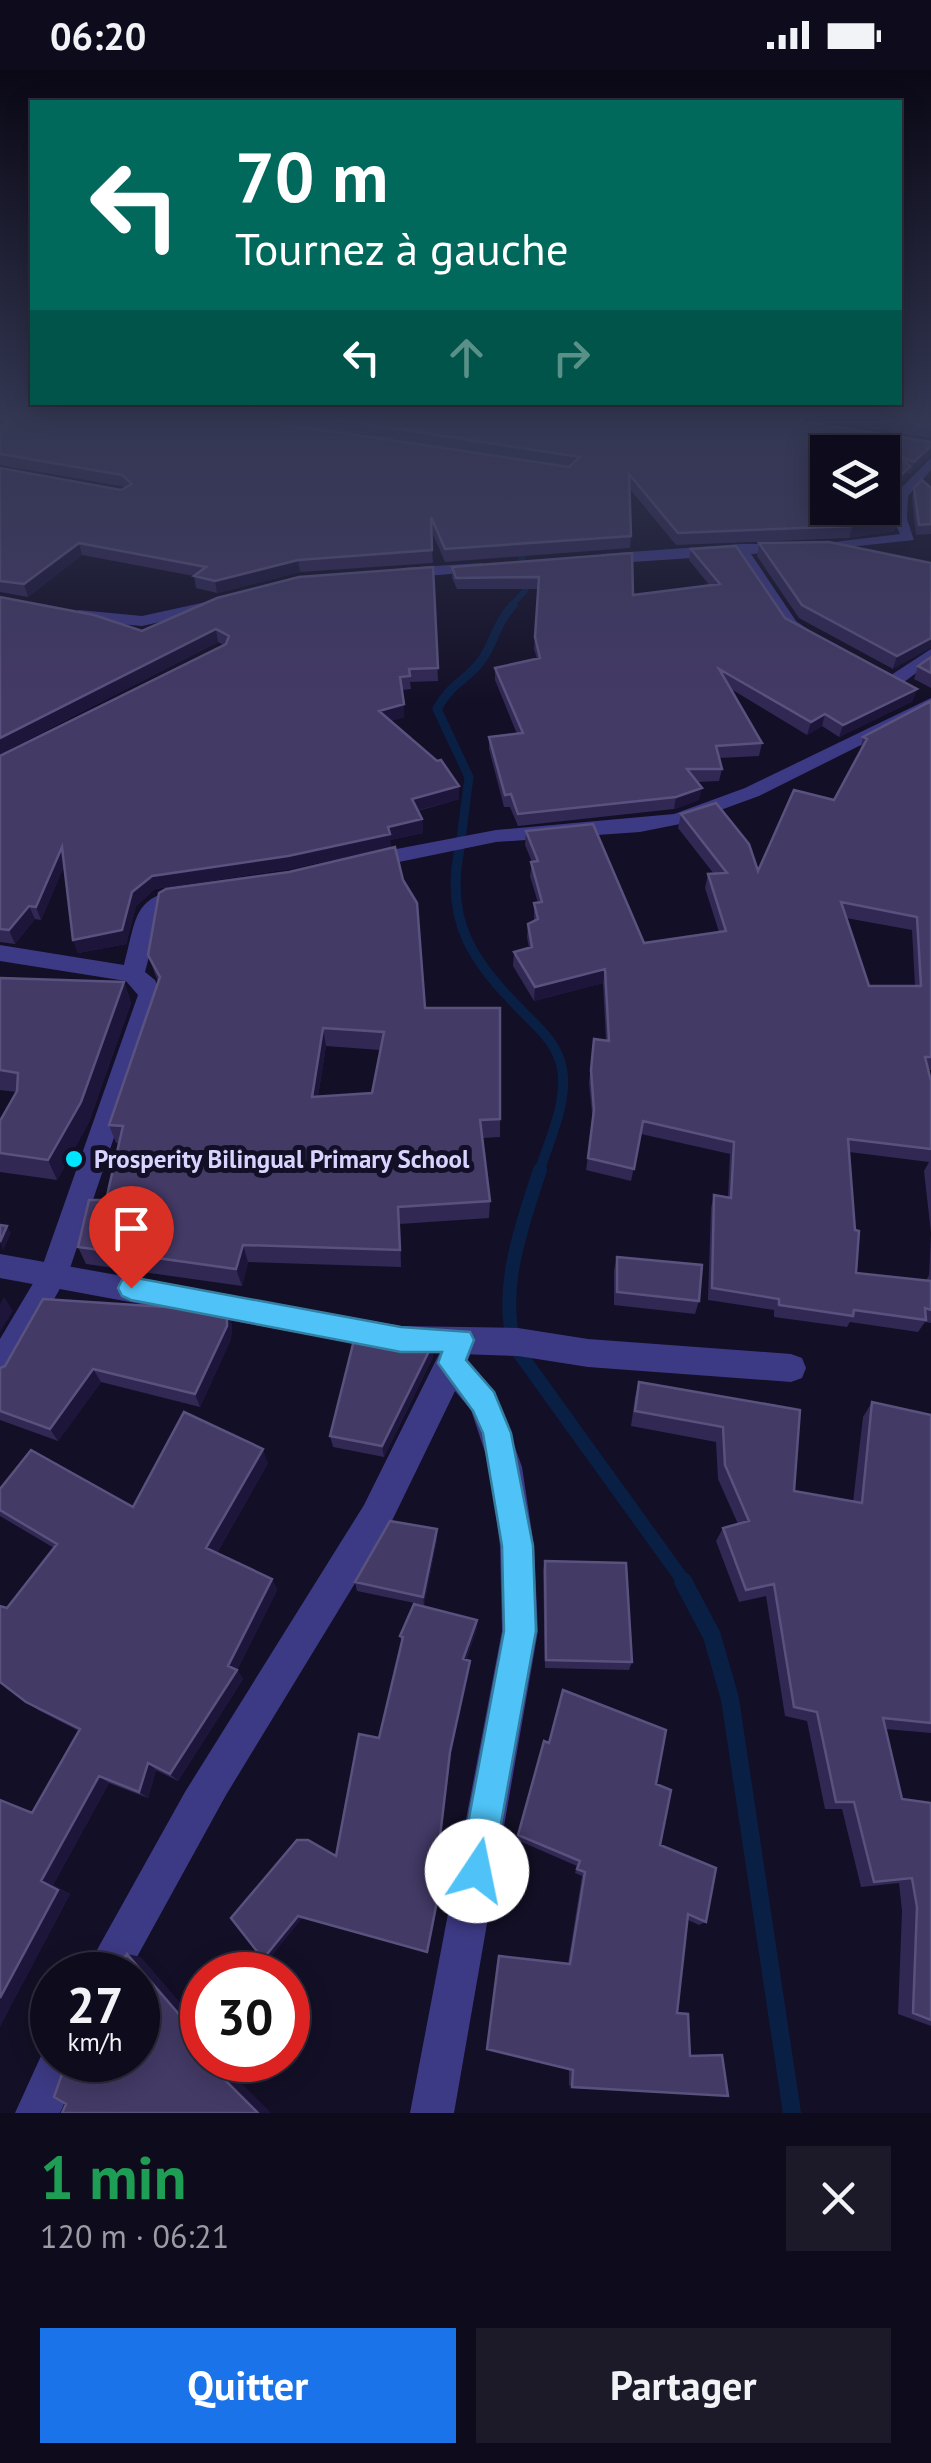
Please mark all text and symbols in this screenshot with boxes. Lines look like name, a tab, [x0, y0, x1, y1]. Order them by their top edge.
text: 06:20	[50, 11, 146, 60]
text: 70 m	[235, 131, 388, 221]
icon: left	[70, 140, 200, 270]
text: Tournez à gauche	[235, 219, 569, 277]
icon: left	[334, 330, 389, 385]
icon: ahead	[439, 330, 494, 385]
icon: right	[544, 330, 599, 385]
map controls	[810, 435, 900, 525]
button: layers	[810, 435, 900, 525]
place label: Prosperity Bilingual Primary School	[94, 1143, 470, 1175]
marker: Prosperity Bilingual Primary School	[63, 1148, 85, 1170]
pin	[89, 1186, 174, 1289]
icon: arrive	[104, 1201, 159, 1256]
position arrow	[425, 1819, 529, 1923]
speed limit sign: 30	[180, 1952, 310, 2082]
text: 27	[67, 1972, 123, 2037]
text: km/h	[68, 2026, 122, 2058]
text: 1 min	[40, 2138, 186, 2216]
button: close	[786, 2146, 891, 2251]
text: 120 m · 06:21	[40, 2215, 229, 2257]
button: Quitter	[40, 2328, 456, 2443]
button: Partager	[476, 2328, 891, 2443]

